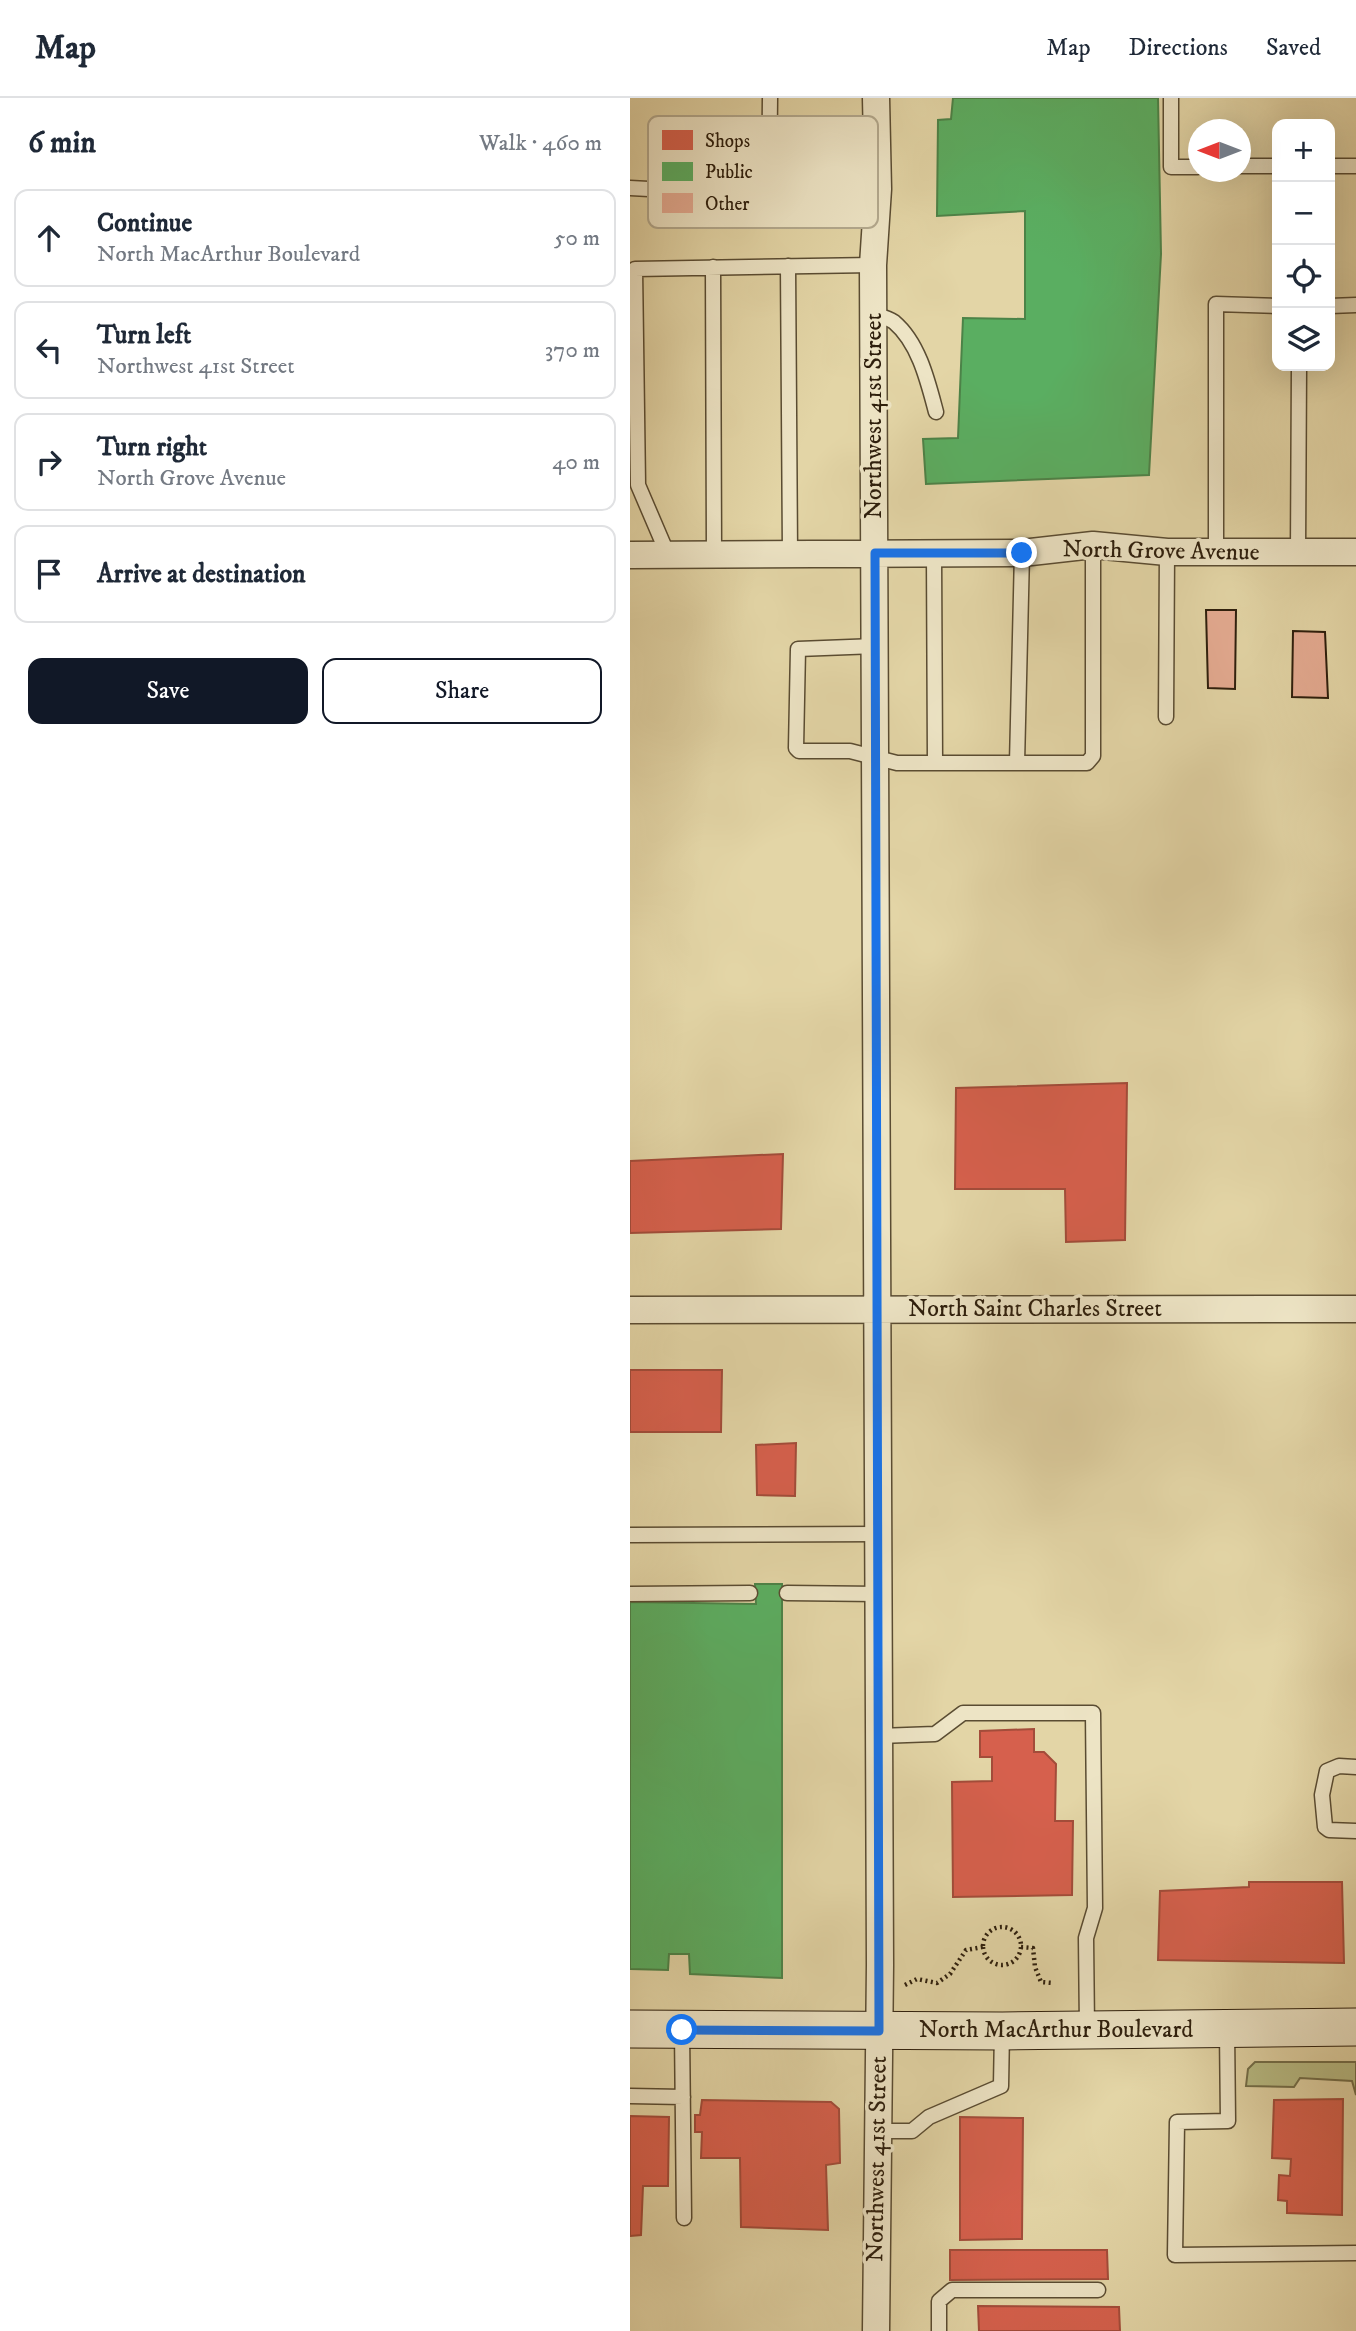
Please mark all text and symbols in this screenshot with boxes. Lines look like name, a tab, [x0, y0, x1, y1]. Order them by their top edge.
text: Map	[35, 28, 96, 69]
text: Map	[1046, 33, 1091, 63]
text: Directions	[1129, 33, 1228, 63]
text: Saved	[1266, 33, 1321, 63]
legend	[648, 116, 878, 228]
north arrow	[1188, 119, 1251, 182]
map controls	[1272, 119, 1335, 371]
button: +	[1272, 119, 1335, 182]
text: 6 min	[28, 125, 96, 162]
text: Walk · 460 m	[479, 129, 602, 158]
text: Shops	[705, 130, 750, 153]
text: Public	[705, 161, 753, 184]
button: −	[1272, 182, 1335, 245]
text: Other	[705, 193, 749, 216]
text: Continue	[97, 207, 192, 240]
icon: ahead	[30, 219, 68, 257]
text: 50 m	[554, 224, 600, 253]
text: North MacArthur Boulevard	[97, 240, 360, 269]
button: locate	[1272, 245, 1335, 308]
button: layers	[1272, 308, 1335, 371]
street label: Northwest 41st Street	[859, 313, 889, 519]
text: Turn left	[97, 319, 191, 352]
icon: left	[30, 331, 68, 369]
text: 370 m	[545, 336, 600, 365]
text: Northwest 41st Street	[97, 352, 295, 381]
text: Turn right	[97, 431, 207, 464]
icon: right	[30, 443, 68, 481]
text: 40 m	[552, 448, 600, 477]
text: North Grove Avenue	[97, 464, 286, 493]
street label: North Grove Avenue	[1062, 534, 1260, 568]
route end	[1006, 537, 1037, 568]
icon: arrive	[30, 555, 68, 593]
text: Arrive at destination	[97, 558, 306, 591]
button: Save	[28, 658, 308, 724]
button: Share	[322, 658, 602, 724]
street label: North Saint Charles Street	[908, 1294, 1162, 1324]
route start	[666, 2014, 697, 2045]
street label: North MacArthur Boulevard	[919, 2015, 1193, 2045]
street label: Northwest 41st Street	[860, 2055, 894, 2262]

